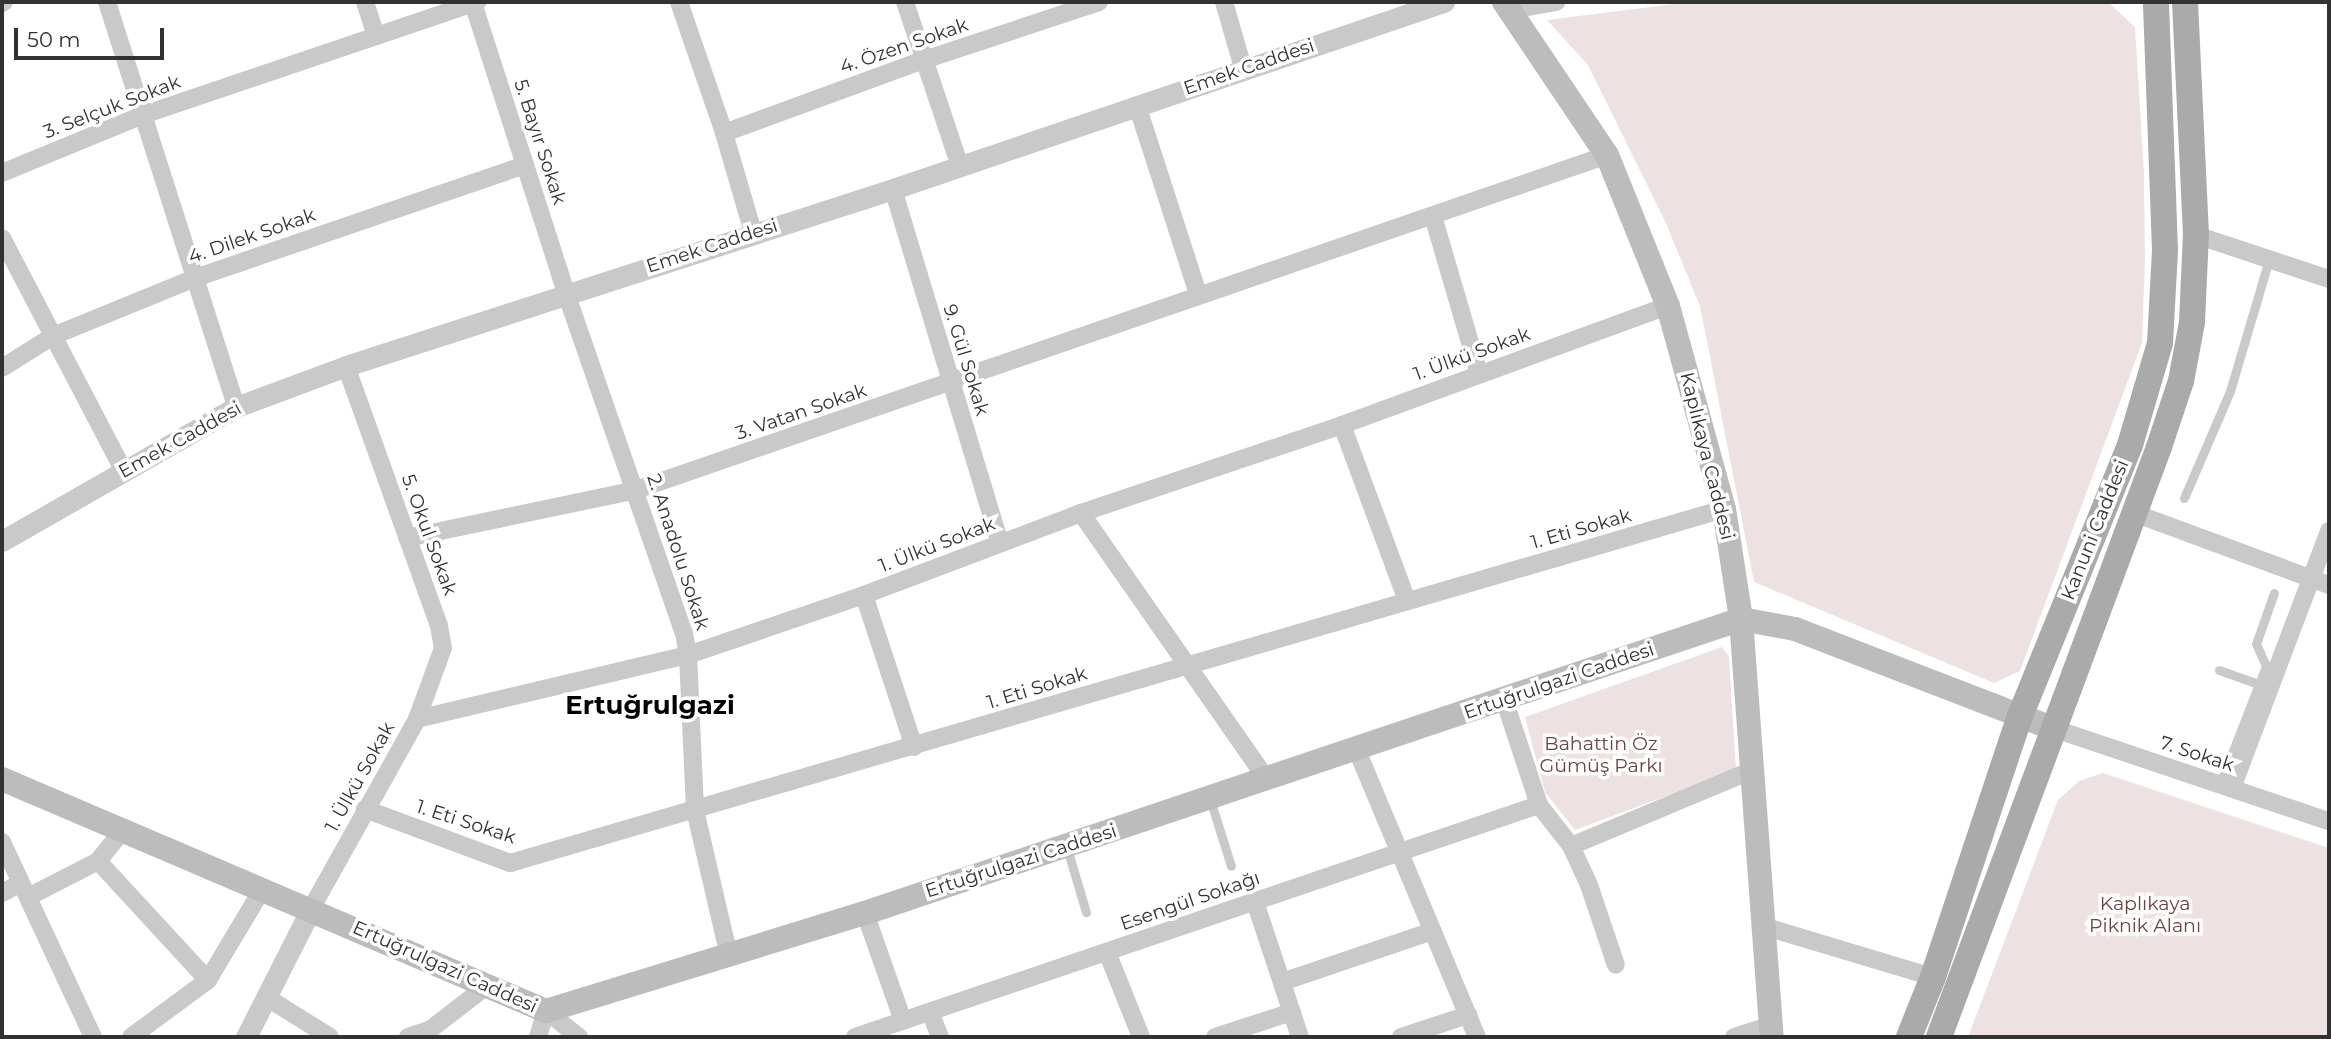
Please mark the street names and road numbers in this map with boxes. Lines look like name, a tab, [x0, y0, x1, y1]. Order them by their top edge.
street label: 4. Özen Sokak	[837, 13, 971, 79]
street label: Emek Caddesi	[1181, 34, 1317, 100]
street label: 3. Selçuk Sokak	[40, 70, 184, 144]
street label: 5. Bayır Sokak	[509, 77, 571, 207]
street label: 4. Dilek Sokak	[185, 204, 319, 268]
street label: Emek Caddesi	[643, 214, 781, 278]
street label: 9. Gül Sokak	[938, 302, 994, 418]
street label: 1. Ülkü Sokak	[1411, 322, 1533, 386]
street label: Kaplıkaya Caddesi	[1675, 370, 1739, 542]
street label: 3. Vatan Sokak	[733, 379, 869, 445]
street label: Emek Caddesi	[115, 397, 245, 483]
street label: Kanuni Caddesi	[2056, 457, 2134, 603]
street label: 5. Okul Sokak	[397, 471, 461, 599]
street label: 2. Anadolu Sokak	[642, 471, 714, 633]
street label: 1. Eti Sokak	[1528, 504, 1634, 554]
street label: 1. Ülkü Sokak	[876, 512, 998, 578]
street label: Ertuğrulgazi Caddesi	[1461, 638, 1657, 724]
street label: 1. Eti Sokak	[984, 662, 1090, 714]
street label: 1. Ülkü Sokak	[320, 718, 400, 836]
street label: 7. Sokak	[2157, 731, 2237, 777]
street label: 1. Eti Sokak	[413, 795, 519, 849]
street label: Ertuğrulgazi Caddesi	[922, 819, 1120, 903]
street label: Esengül Sokağı	[1117, 866, 1263, 936]
street label: Ertuğrulgazi Caddesi	[349, 916, 541, 1018]

